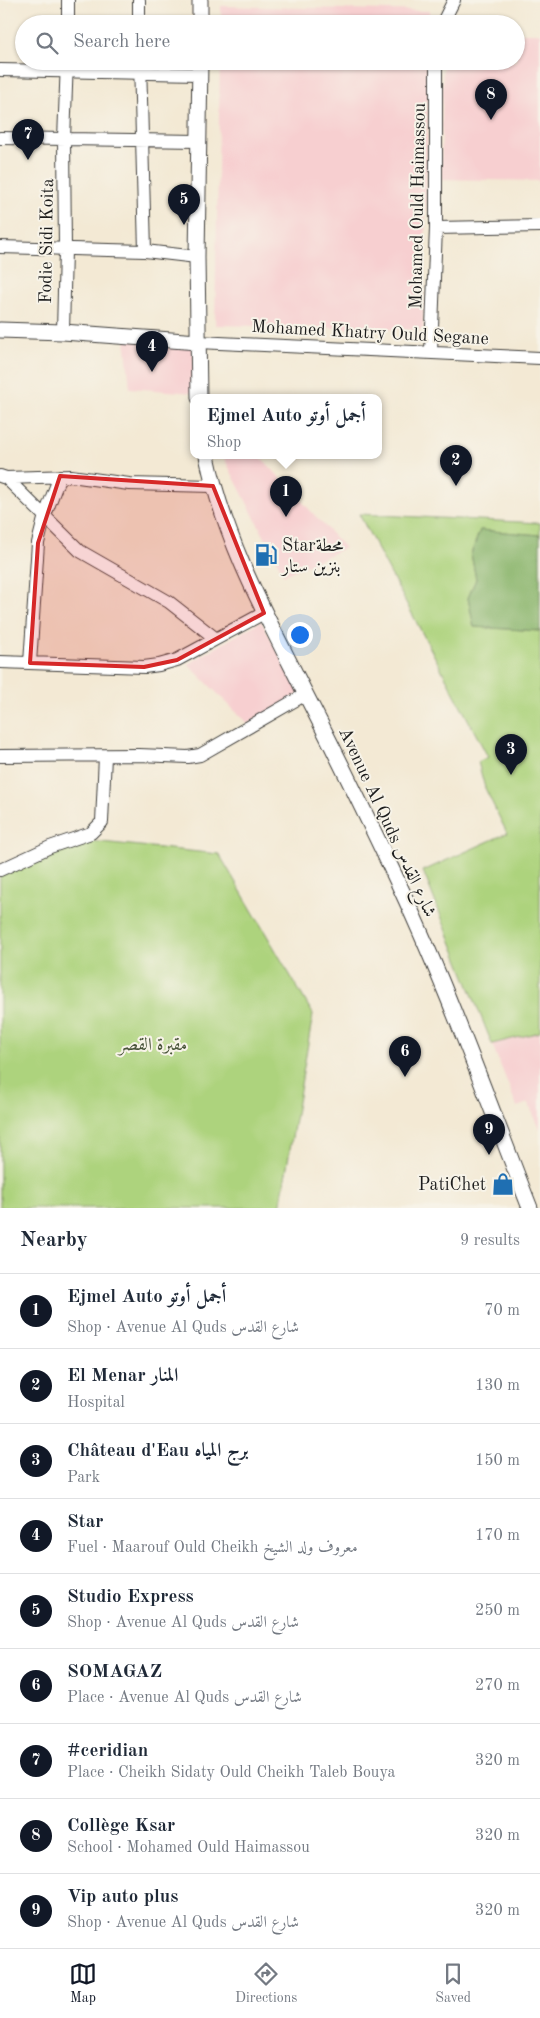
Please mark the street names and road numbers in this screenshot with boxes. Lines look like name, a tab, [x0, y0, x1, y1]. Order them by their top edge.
street label: Mohamed Ould Haimassou	[407, 102, 429, 309]
street label: Fodie Sidi Koita	[37, 178, 57, 304]
street label: Mohamed Khatry Ould Segane	[251, 318, 489, 348]
street label: Avenue Al Quds شارع القدس	[331, 725, 439, 922]

